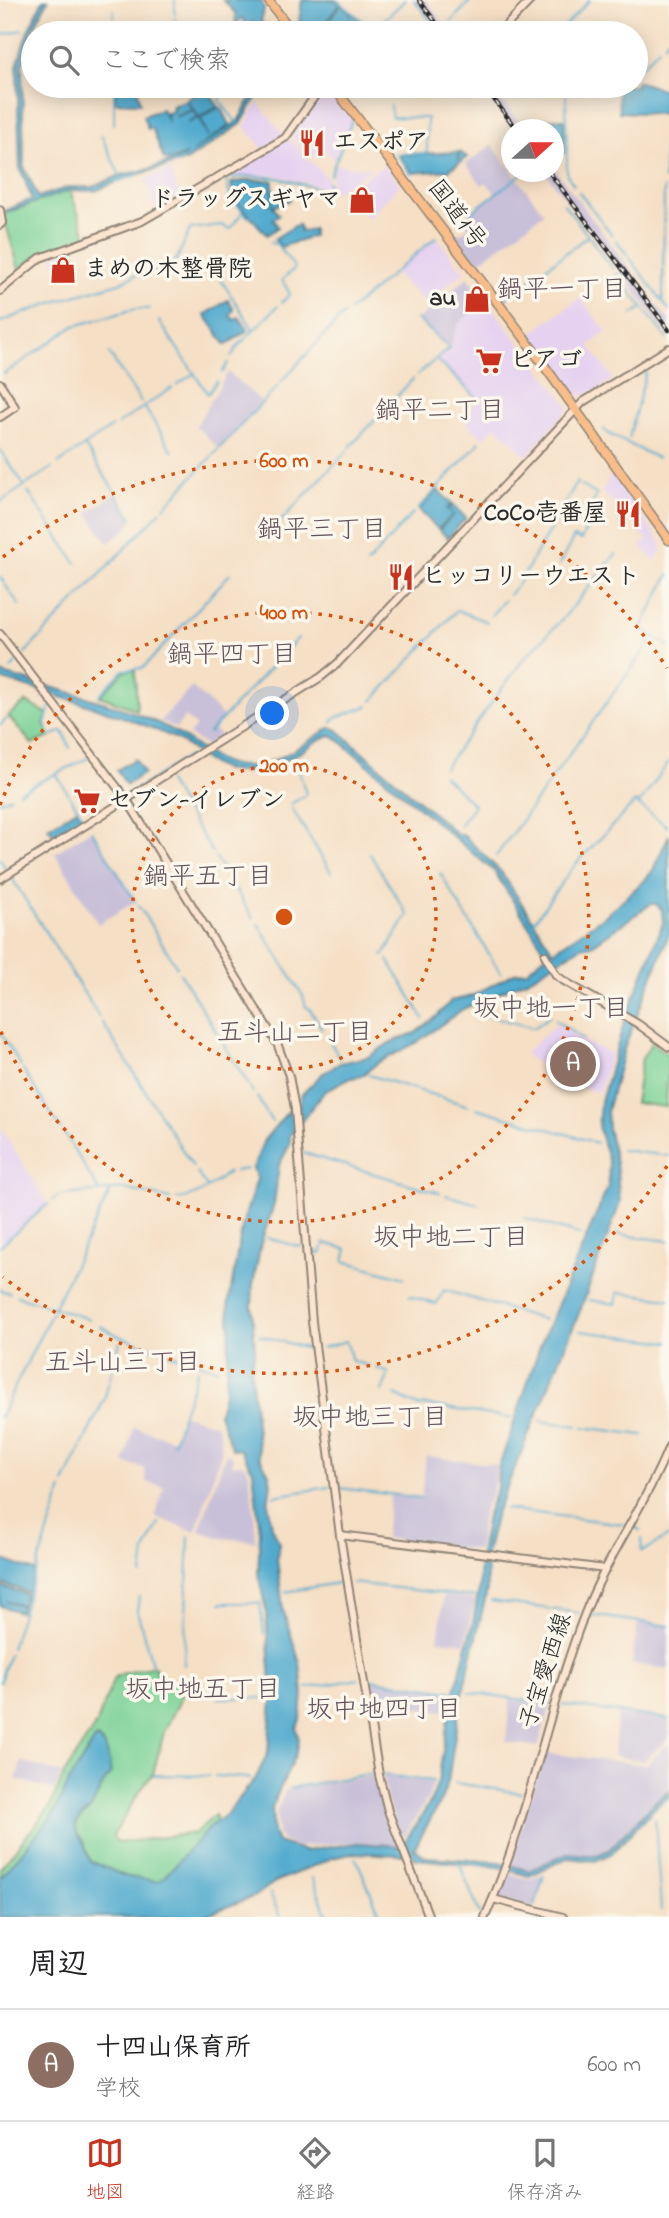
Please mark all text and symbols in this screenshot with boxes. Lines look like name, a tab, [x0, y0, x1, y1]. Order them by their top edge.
search box	[21, 21, 648, 98]
icon: search	[45, 41, 83, 79]
text: ここで検索	[101, 43, 231, 81]
north arrow	[501, 119, 564, 182]
place label: エスポア	[333, 126, 429, 161]
restaurant icon: エスポア	[297, 128, 327, 158]
street label: 国道1号	[418, 173, 494, 257]
place label: ドラッグスギヤマ	[150, 183, 341, 218]
shop icon: ドラッグスギヤマ	[347, 185, 377, 215]
place label: まめの木整骨院	[84, 253, 252, 288]
shop icon: まめの木整骨院	[48, 255, 78, 285]
district label: 鍋平一丁目	[497, 272, 627, 310]
place label: au	[429, 282, 456, 317]
shop icon: au	[462, 284, 492, 314]
place label: ピアゴ	[510, 344, 582, 379]
supermarket icon: ピアゴ	[474, 346, 504, 376]
district label: 鍋平二丁目	[375, 393, 505, 431]
text: 600 m	[260, 447, 308, 477]
place label: CoCo壱番屋	[484, 497, 607, 532]
restaurant icon: CoCo壱番屋	[613, 499, 643, 529]
district label: 鍋平三丁目	[257, 512, 387, 550]
place label: ヒッコリーウエスト	[422, 560, 640, 595]
restaurant icon: ヒッコリーウエスト	[386, 562, 416, 592]
text: 400 m	[260, 599, 308, 629]
district label: 鍋平四丁目	[167, 637, 297, 675]
your location	[255, 696, 289, 730]
text: 200 m	[258, 752, 309, 782]
place label: セブン-イレブン	[108, 784, 285, 819]
supermarket icon: セブン-イレブン	[72, 786, 102, 816]
district label: 鍋平五丁目	[143, 859, 273, 897]
centre of rings	[272, 905, 296, 929]
district label: 坂中地一丁目	[473, 991, 629, 1029]
district label: 五斗山二丁目	[217, 1015, 373, 1053]
pin: A	[550, 1038, 596, 1090]
district label: 坂中地二丁目	[373, 1220, 529, 1258]
district label: 五斗山三丁目	[45, 1345, 201, 1383]
district label: 坂中地三丁目	[292, 1400, 448, 1438]
street label: 子宝愛西線	[512, 1609, 582, 1733]
district label: 坂中地五丁目	[125, 1672, 281, 1710]
district label: 坂中地四丁目	[306, 1692, 462, 1730]
text: 周辺	[28, 1944, 88, 1988]
text: 十四山保育所	[95, 2030, 251, 2068]
text: A	[44, 2049, 58, 2082]
text: 600 m	[587, 2049, 641, 2082]
text: 学校	[95, 2073, 141, 2106]
tab: 地図	[86, 2134, 124, 2207]
tab: 経路	[296, 2134, 335, 2207]
tab: 保存済み	[507, 2134, 583, 2207]

